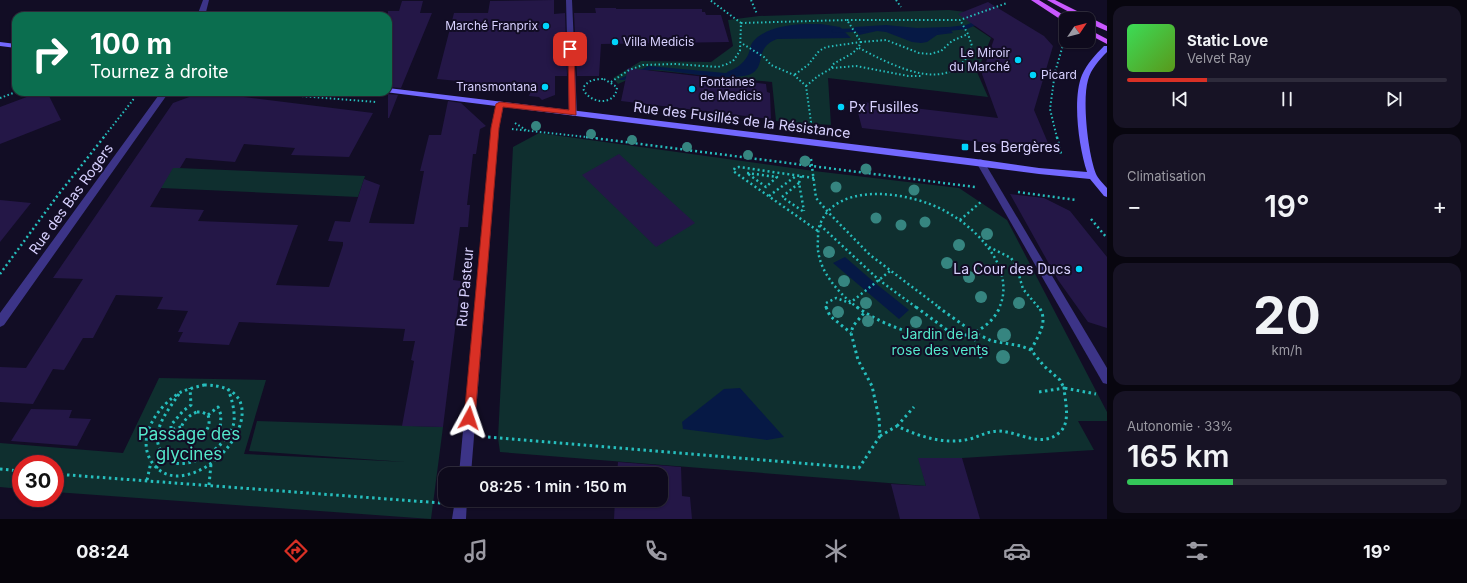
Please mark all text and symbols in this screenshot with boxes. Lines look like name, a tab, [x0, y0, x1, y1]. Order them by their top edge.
north arrow	[1059, 12, 1095, 48]
map controls	[1059, 12, 1095, 48]
place label: Marché Franprix	[445, 18, 538, 33]
marker: Marché Franprix	[541, 21, 551, 31]
text: 100 m	[90, 27, 172, 61]
icon: right	[24, 28, 76, 80]
text: Static Love	[1187, 31, 1268, 50]
pin	[553, 32, 587, 66]
place label: Villa Medicis	[623, 34, 694, 49]
marker: Villa Medicis	[610, 37, 620, 47]
icon: arrive	[559, 38, 581, 60]
place label: Le Miroir du Marché	[949, 45, 1010, 74]
text: Velvet Ray	[1187, 50, 1251, 66]
marker: Le Miroir du Marché	[1013, 55, 1023, 65]
text: Tournez à droite	[90, 61, 229, 82]
place label: Picard	[1041, 67, 1077, 82]
marker: Picard	[1028, 70, 1038, 80]
place label: Fontaines de Medicis	[700, 74, 762, 103]
place label: Transmontana	[456, 79, 537, 94]
marker: Transmontana	[540, 82, 550, 92]
marker: Fontaines de Medicis	[687, 84, 697, 94]
icon: previous	[1169, 88, 1191, 110]
icon: pause	[1276, 88, 1298, 110]
icon: next	[1383, 88, 1405, 110]
street label: Rue des Fusillés de la Résistance	[633, 98, 852, 141]
place label: Px Fusilles	[849, 98, 919, 115]
marker: Px Fusilles	[836, 102, 846, 112]
place label: Les Bergères	[973, 138, 1060, 155]
street label: Rue des Bas Rogers	[25, 140, 116, 257]
marker: Les Bergères	[960, 142, 970, 152]
text: Climatisation	[1127, 168, 1206, 184]
text: 19°	[1264, 188, 1310, 224]
text: −	[1127, 193, 1142, 219]
text: +	[1432, 193, 1447, 219]
street label: Rue Pasteur	[453, 247, 476, 327]
place label: La Cour des Ducs	[953, 260, 1071, 277]
marker: La Cour des Ducs	[1074, 264, 1084, 274]
text: 20	[1253, 284, 1321, 347]
park label: Jardin de la rose des vents	[892, 325, 988, 358]
text: km/h	[1272, 342, 1302, 358]
position arrow	[448, 397, 490, 439]
text: Autonomie · 33%	[1127, 418, 1233, 434]
park label: Passage des glycines	[138, 424, 240, 464]
text: 165 km	[1127, 438, 1229, 474]
speed limit sign: 30	[12, 455, 64, 507]
text: 08:25 · 1 min · 150 m	[479, 477, 627, 496]
icon: directions	[282, 537, 310, 565]
icon: music	[462, 537, 490, 565]
icon: phone	[642, 537, 670, 565]
icon: climate	[822, 537, 850, 565]
icon: car	[1003, 537, 1031, 565]
icon: filters	[1183, 537, 1211, 565]
text: 08:24	[76, 541, 129, 562]
text: 19°	[1363, 541, 1391, 562]

